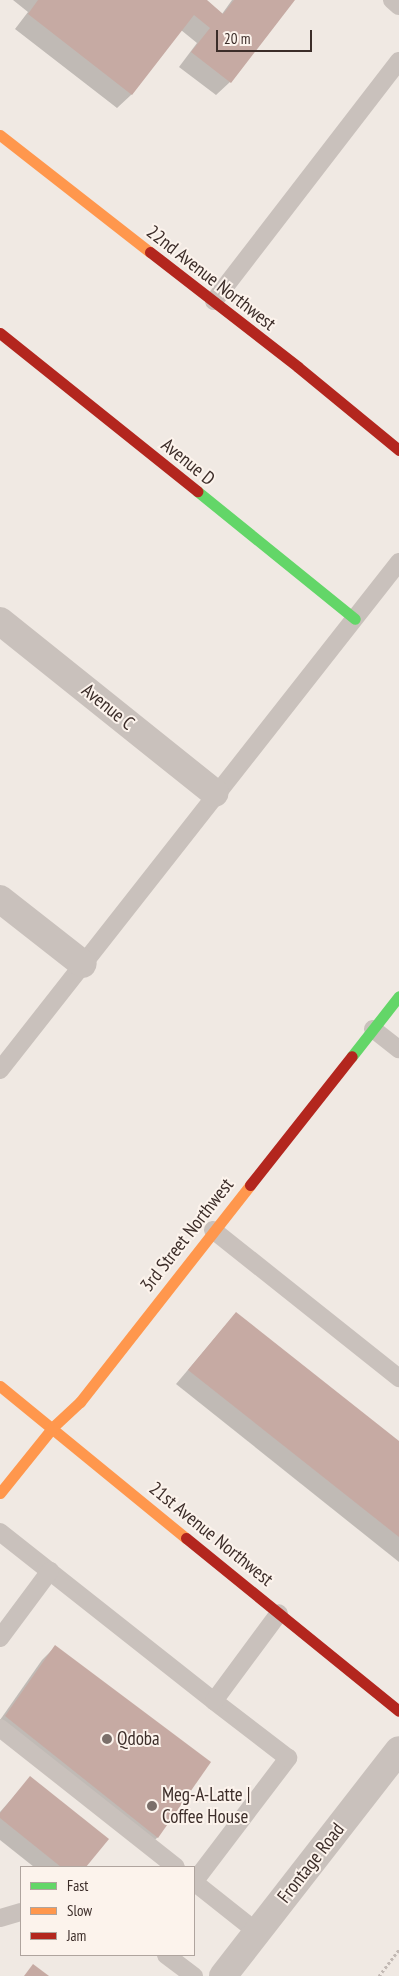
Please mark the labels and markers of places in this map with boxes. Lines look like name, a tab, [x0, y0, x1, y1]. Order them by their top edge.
place label: Qdoba	[117, 1728, 160, 1750]
marker: Qdoba	[101, 1733, 113, 1745]
place label: Meg-A-Latte | Coffee House	[162, 1784, 250, 1828]
marker: Meg-A-Latte | Coffee House	[146, 1800, 158, 1812]

